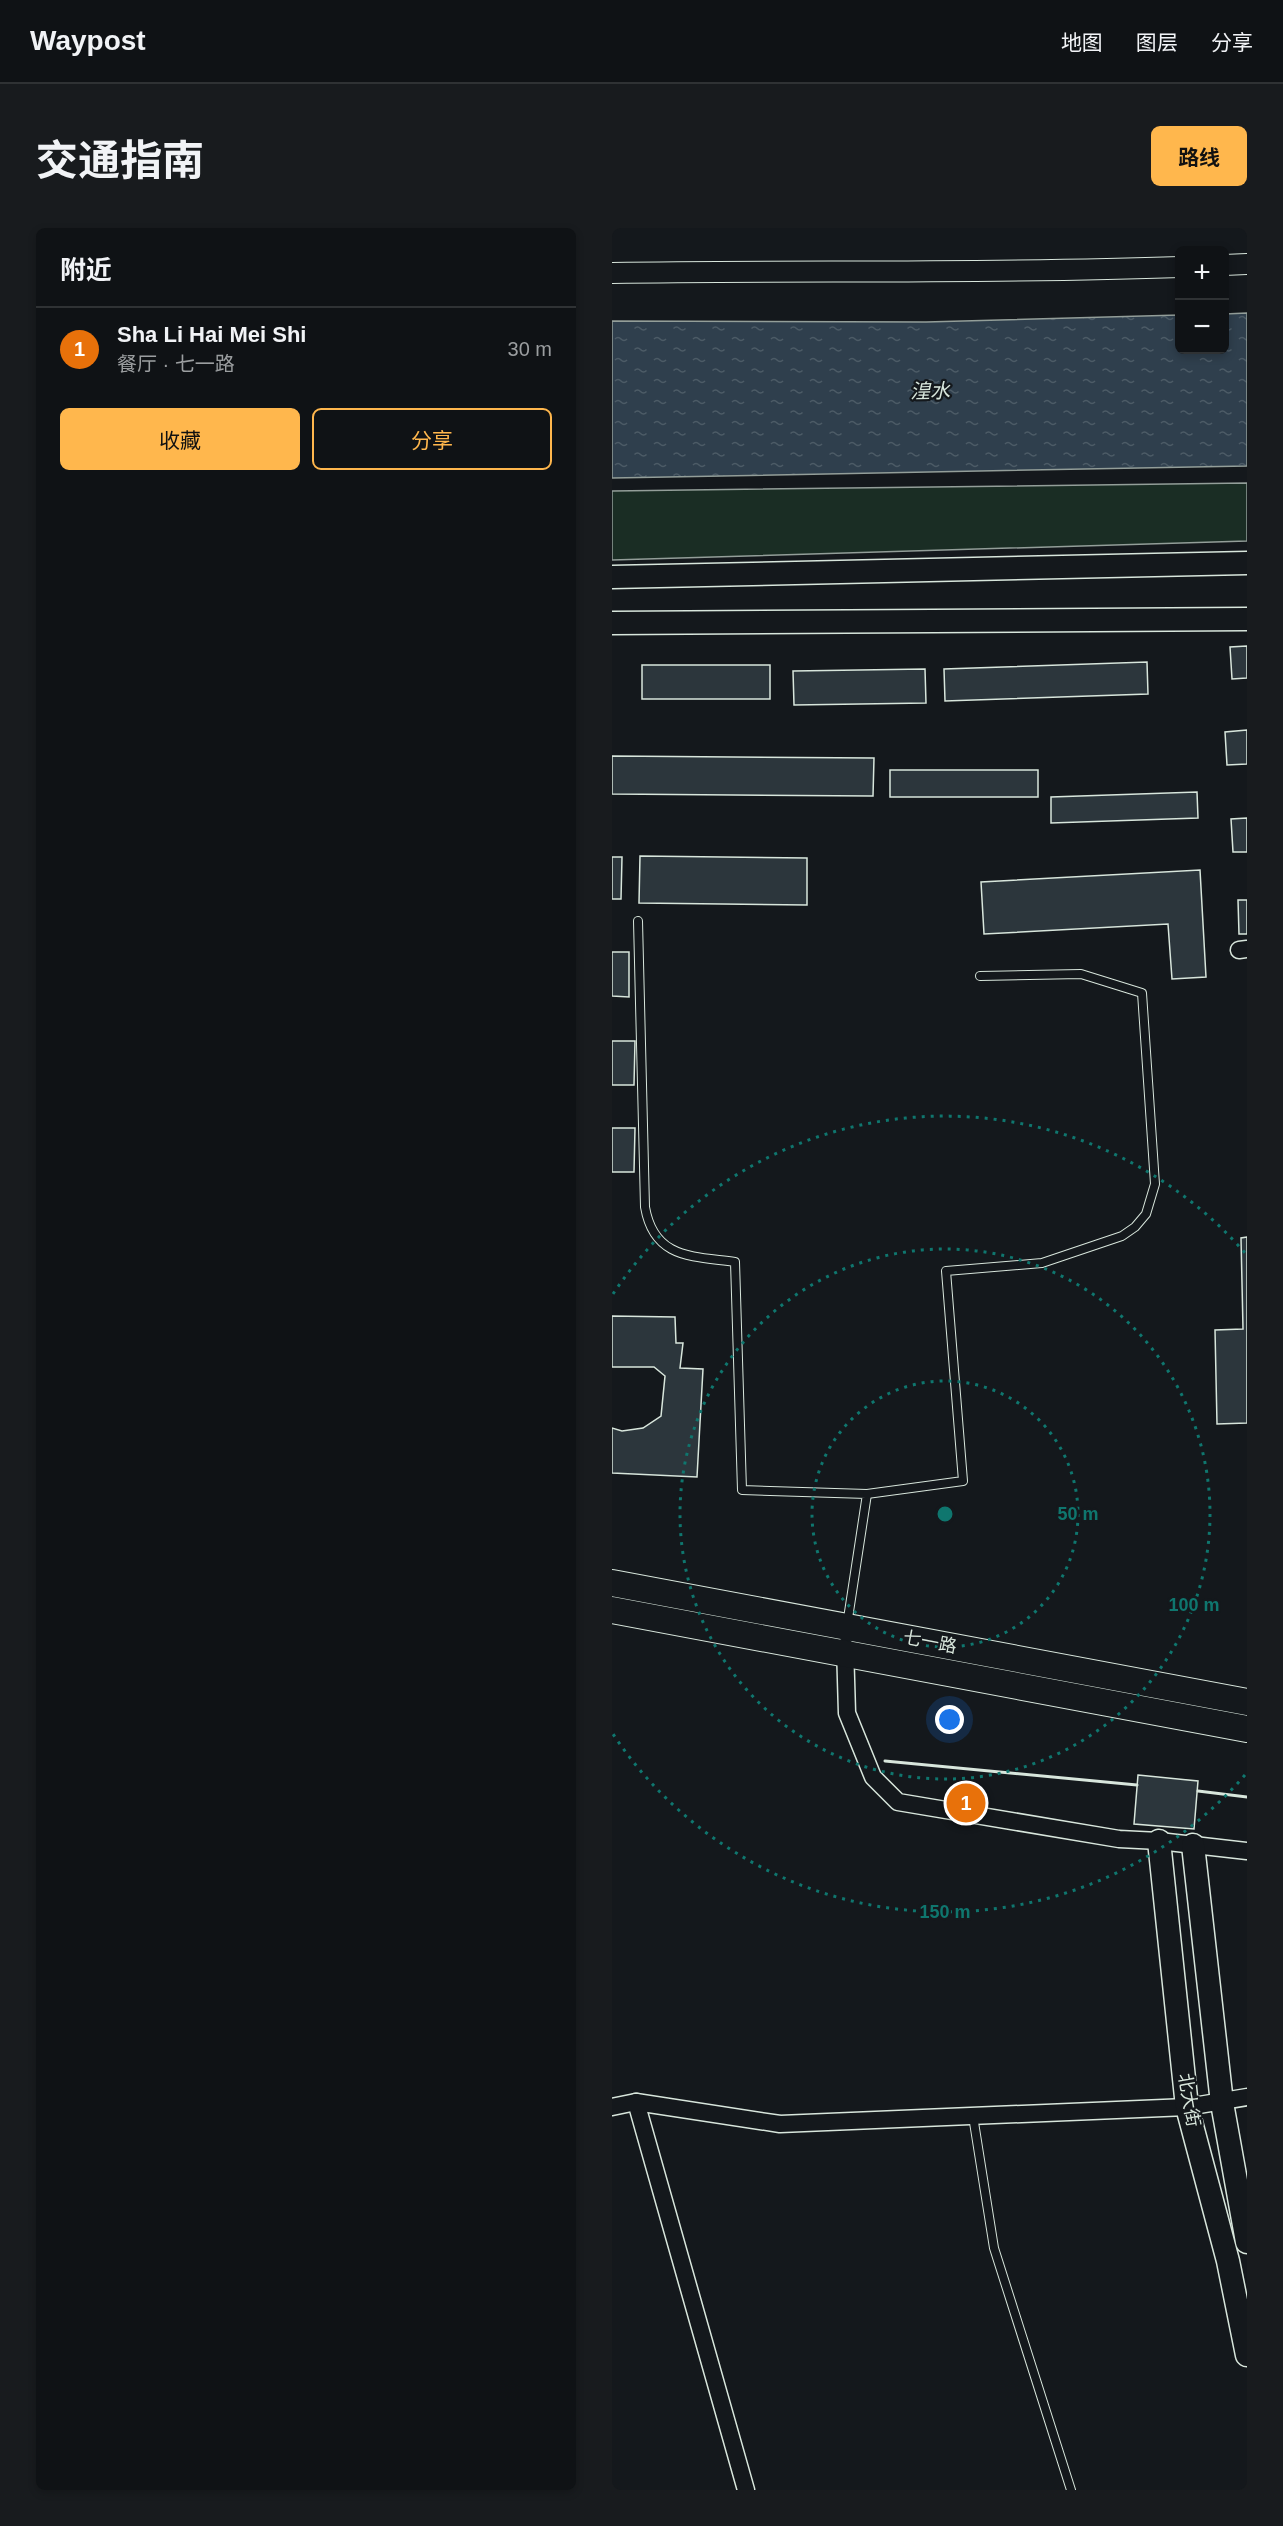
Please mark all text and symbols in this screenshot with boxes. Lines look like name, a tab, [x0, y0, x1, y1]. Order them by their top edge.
text: Waypost	[30, 25, 146, 56]
text: 地图	[1061, 31, 1103, 54]
text: 图层	[1136, 31, 1178, 54]
text: 分享	[1211, 31, 1253, 54]
button: 路线	[1151, 126, 1247, 186]
text: 交通指南	[36, 137, 204, 184]
map controls	[1175, 246, 1229, 354]
button: +	[1175, 246, 1229, 300]
text: 附近	[60, 255, 112, 285]
button: −	[1175, 300, 1229, 354]
text: Sha Li Hai Mei Shi	[117, 322, 306, 347]
text: 1	[74, 338, 85, 360]
text: 30 m	[508, 338, 552, 360]
text: 餐厅 · 七一路	[117, 353, 235, 375]
water label: 湟水	[910, 380, 951, 402]
button: 收藏	[60, 408, 300, 470]
button: 分享	[312, 408, 552, 470]
centre of rings	[935, 1504, 955, 1524]
text: 50 m	[1057, 1504, 1099, 1524]
text: 100 m	[1168, 1595, 1220, 1615]
street label: 七一路	[902, 1627, 958, 1657]
your location	[935, 1705, 964, 1734]
pin: 1	[946, 1780, 986, 1826]
text: 150 m	[919, 1902, 971, 1922]
street label: 北大街	[1174, 2072, 1204, 2128]

